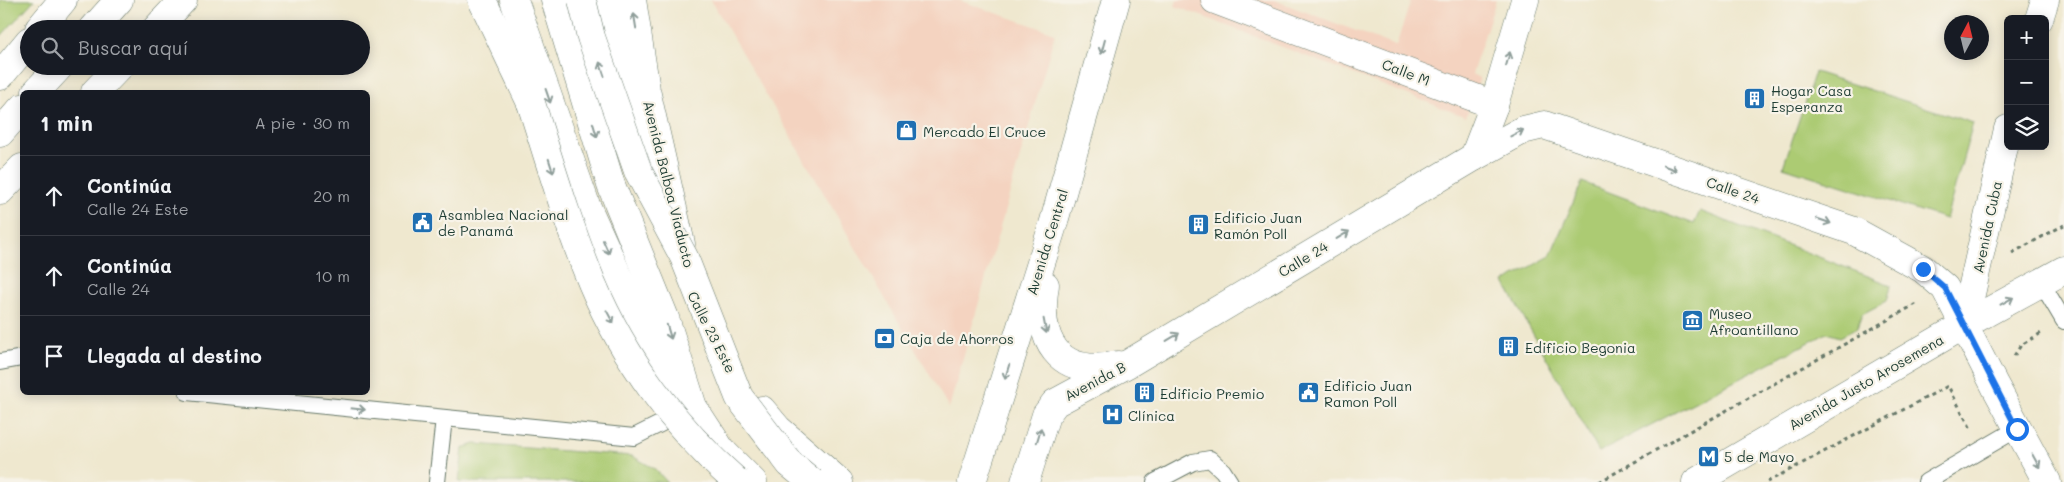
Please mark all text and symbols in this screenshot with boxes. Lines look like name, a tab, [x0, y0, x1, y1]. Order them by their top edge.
one-way arrow	[630, 13, 640, 29]
north arrow	[1944, 15, 1989, 60]
map controls	[2004, 15, 2049, 150]
button: +	[2004, 15, 2049, 60]
search box	[20, 20, 370, 75]
icon: search	[38, 34, 66, 62]
text: Buscar aquí	[78, 35, 188, 60]
one-way arrow	[1097, 39, 1107, 55]
one-way arrow	[1503, 51, 1513, 67]
street label: Calle M	[1379, 54, 1433, 90]
button: −	[2004, 60, 2049, 105]
one-way arrow	[597, 61, 606, 77]
place label: Hogar Casa Esperanza	[1771, 81, 1852, 116]
building icon: Hogar Casa Esperanza	[1743, 86, 1767, 110]
one-way arrow	[544, 87, 553, 103]
street label: Avenida Balboa Viaducto	[639, 99, 699, 269]
button: layers	[2004, 105, 2049, 150]
text: 1 min	[40, 109, 93, 136]
text: A pie · 30 m	[255, 112, 350, 133]
shop icon: Mercado El Cruce	[895, 119, 919, 143]
one-way arrow	[590, 122, 600, 138]
place label: Mercado El Cruce	[923, 122, 1046, 141]
one-way arrow	[1509, 128, 1524, 138]
one-way arrow	[547, 158, 556, 173]
one-way arrow	[1662, 164, 1678, 173]
street label: Calle 24	[1704, 172, 1763, 208]
text: Continúa	[87, 173, 172, 198]
street label: Avenida Cuba	[1968, 179, 2006, 275]
icon: ahead	[40, 182, 68, 210]
text: 20 m	[313, 185, 350, 206]
street label: Avenida Central	[1022, 186, 1072, 298]
text: Calle 24 Este	[87, 198, 189, 219]
place label: Asamblea Nacional de Panamá	[438, 205, 569, 240]
place label: Edificio Juan Ramón Poll	[1214, 208, 1302, 243]
public building icon: Asamblea Nacional de Panamá	[410, 210, 434, 234]
building icon: Edificio Juan Ramón Poll	[1186, 213, 1210, 237]
one-way arrow	[1816, 217, 1831, 226]
one-way arrow	[1335, 230, 1349, 240]
street label: Calle 24	[1275, 236, 1332, 281]
one-way arrow	[601, 239, 611, 254]
text: Continúa	[87, 253, 172, 278]
route end	[1912, 258, 1935, 281]
icon: ahead	[40, 262, 68, 290]
text: 10 m	[315, 265, 350, 286]
text: Calle 24	[87, 278, 150, 299]
street label: Calle 23 Este	[683, 288, 741, 376]
one-way arrow	[1999, 296, 2014, 306]
place label: Museo Afroantillano	[1709, 304, 1798, 339]
one-way arrow	[606, 309, 615, 324]
museum icon: Museo Afroantillano	[1681, 309, 1705, 333]
one-way arrow	[1040, 317, 1050, 333]
one-way arrow	[665, 324, 675, 340]
bank icon: Caja de Ahorros	[872, 326, 896, 350]
place label: Caja de Ahorros	[900, 329, 1014, 348]
street label: Avenida Justo Arosemena	[1785, 330, 1947, 434]
one-way arrow	[1166, 331, 1180, 341]
building icon: Edificio Begonia	[1497, 335, 1521, 359]
place label: Edificio Begonia	[1525, 338, 1636, 357]
icon: arrive	[40, 342, 68, 370]
text: Llegada al destino	[87, 343, 262, 368]
street label: Avenida B	[1061, 357, 1129, 405]
one-way arrow	[1002, 364, 1012, 380]
place label: Edificio Juan Ramon Poll	[1324, 376, 1412, 411]
building icon: Edificio Premio	[1132, 381, 1156, 405]
public building icon: Edificio Juan Ramon Poll	[1296, 381, 1320, 405]
place label: Edificio Premio	[1160, 384, 1264, 403]
hospital icon: Clínica	[1100, 403, 1124, 427]
one-way arrow	[349, 405, 365, 414]
place label: Clínica	[1128, 406, 1175, 425]
route start	[2006, 418, 2029, 441]
one-way arrow	[1035, 428, 1045, 444]
metro station icon: 5 de Mayo	[1696, 444, 1720, 468]
place label: 5 de Mayo	[1724, 447, 1794, 466]
one-way arrow	[2031, 454, 2041, 468]

